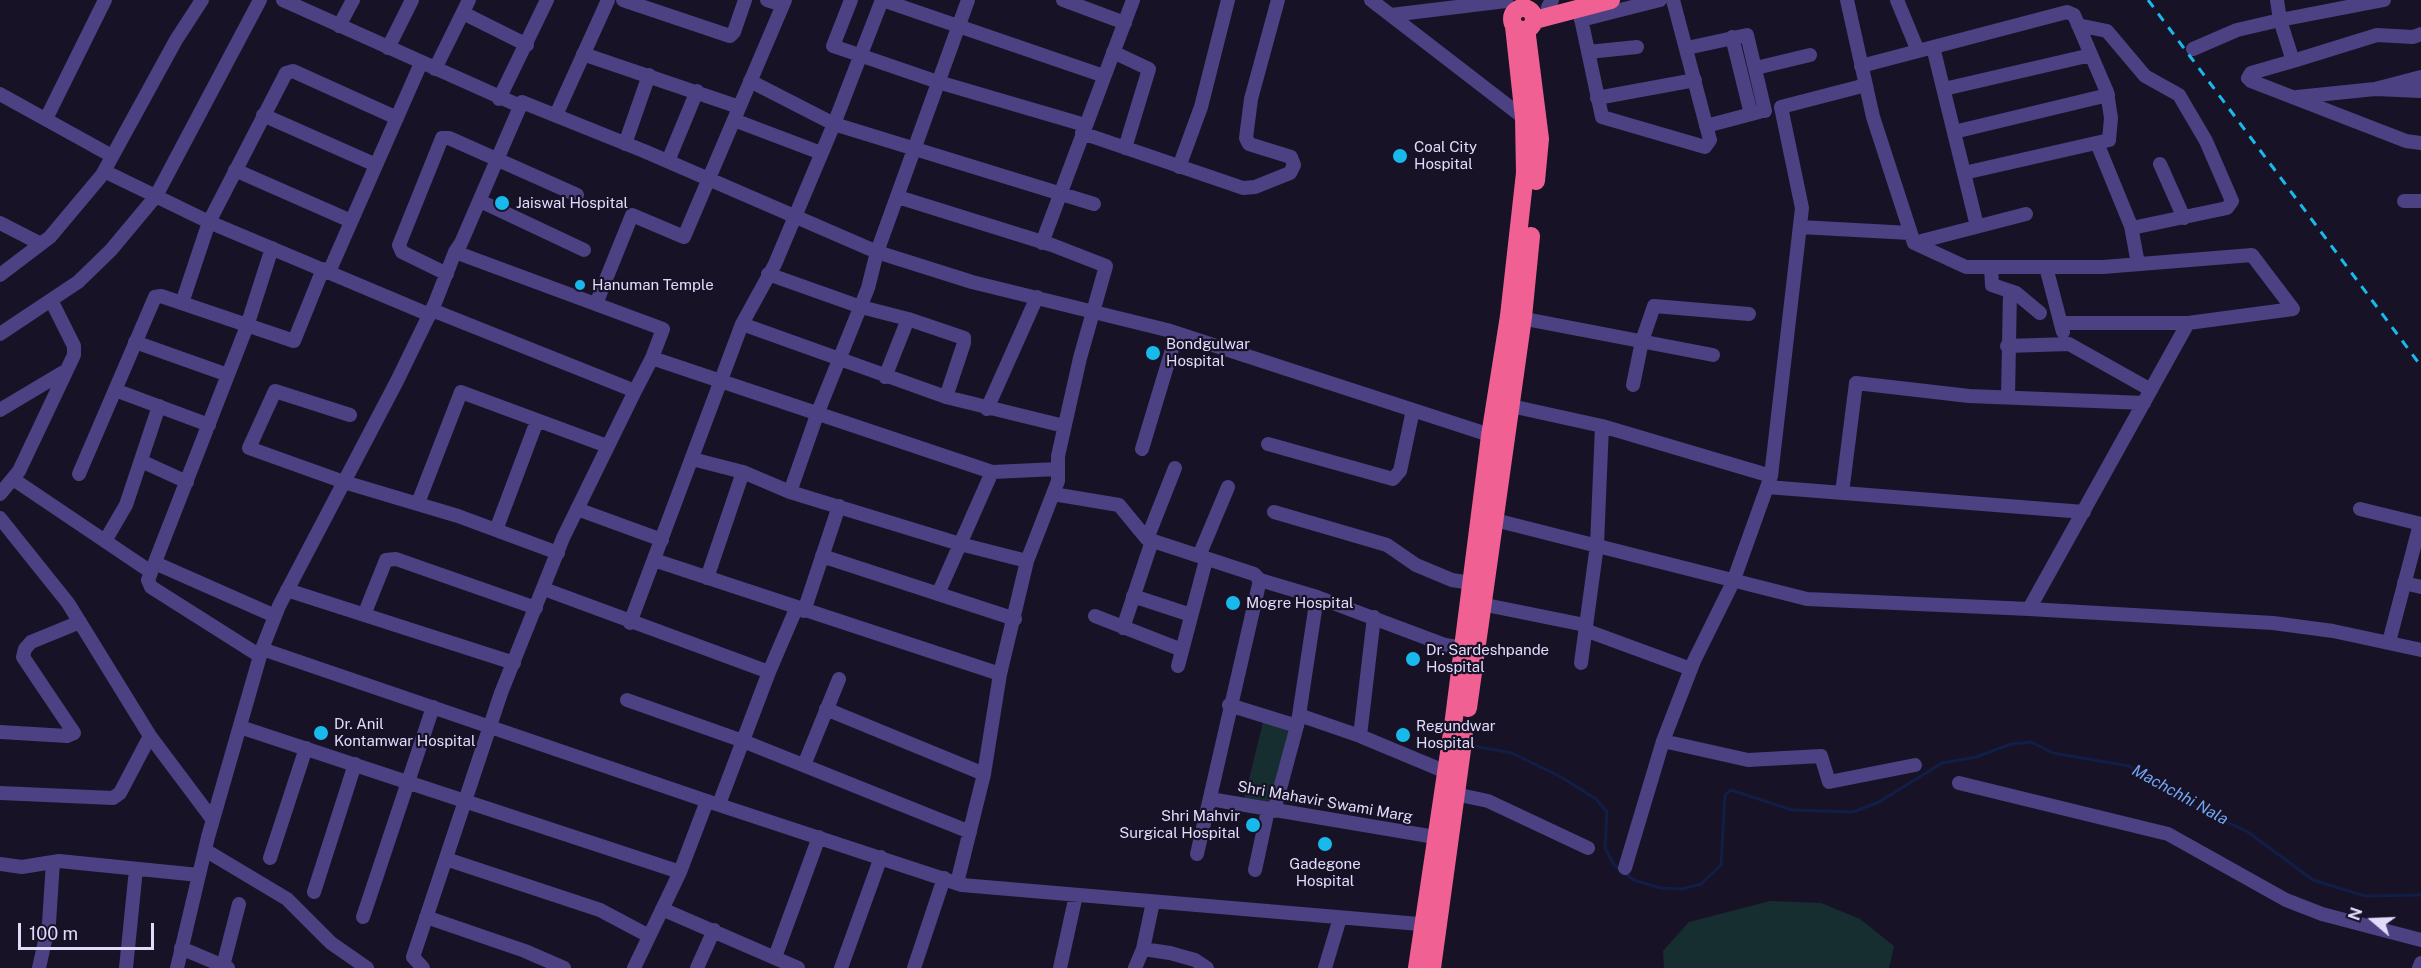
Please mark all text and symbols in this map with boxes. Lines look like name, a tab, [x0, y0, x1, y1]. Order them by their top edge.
place label: Coal City Hospital	[1414, 138, 1477, 173]
marker: Coal City Hospital	[1391, 147, 1409, 165]
marker: Jaiswal Hospital	[493, 194, 511, 212]
place label: Jaiswal Hospital	[516, 194, 628, 212]
place label: Hanuman Temple	[592, 276, 714, 294]
marker: Hanuman Temple	[573, 278, 587, 292]
place label: Bondgulwar Hospital	[1166, 335, 1250, 370]
marker: Bondgulwar Hospital	[1144, 344, 1162, 362]
marker: Mogre Hospital	[1224, 594, 1242, 612]
place label: Mogre Hospital	[1246, 594, 1354, 612]
place label: Dr. Sardeshpande Hospital	[1426, 641, 1549, 676]
marker: Dr. Sardeshpande Hospital	[1404, 650, 1422, 668]
place label: Dr. Anil Kontamwar Hospital	[334, 715, 475, 750]
place label: Regundwar Hospital	[1416, 717, 1496, 752]
marker: Dr. Anil Kontamwar Hospital	[312, 724, 330, 742]
marker: Regundwar Hospital	[1394, 726, 1412, 744]
water label: Machchhi Nala	[2129, 761, 2231, 829]
street label: Shri Mahavir Swami Marg	[1236, 778, 1414, 826]
place label: Shri Mahvir Surgical Hospital	[1119, 807, 1240, 842]
marker: Shri Mahvir Surgical Hospital	[1244, 816, 1262, 834]
marker: Gadegone Hospital	[1316, 835, 1334, 853]
place label: Gadegone Hospital	[1289, 855, 1361, 890]
north arrow	[2343, 890, 2403, 950]
text: N	[2344, 905, 2367, 923]
scale bar	[21, 911, 158, 949]
text: 100 m	[29, 923, 78, 944]

